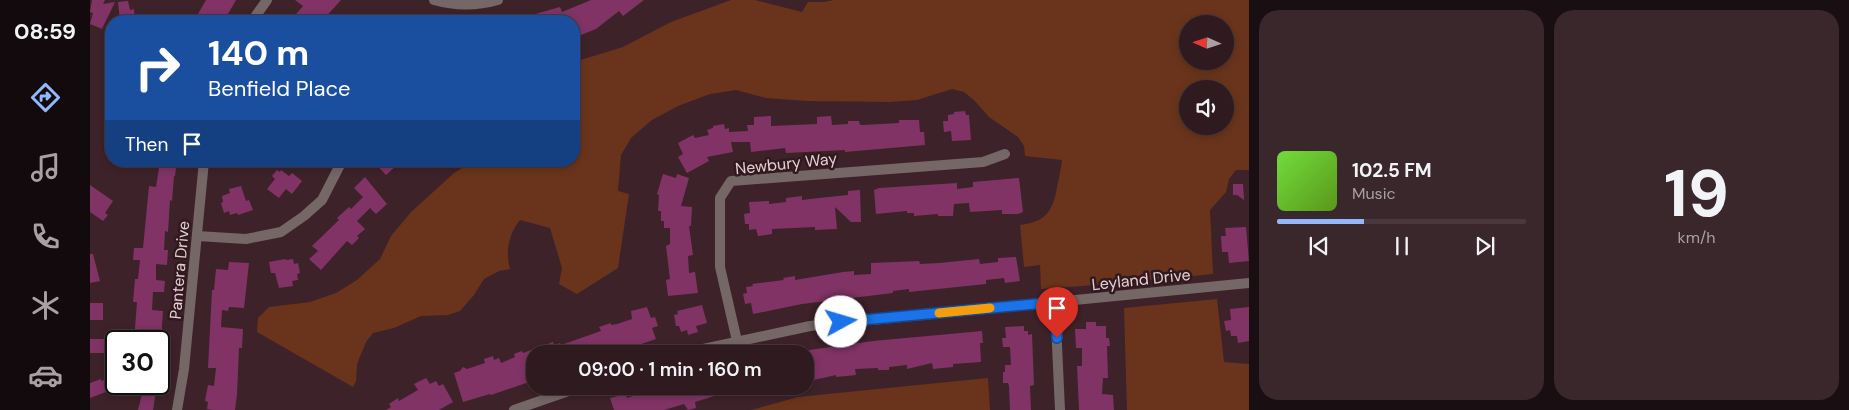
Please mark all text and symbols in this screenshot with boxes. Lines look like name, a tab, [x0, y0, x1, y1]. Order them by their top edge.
north arrow	[1179, 15, 1234, 70]
map controls	[1179, 15, 1234, 135]
text: 08:59	[14, 17, 76, 46]
text: 140 m	[208, 30, 309, 76]
icon: right	[125, 35, 190, 100]
text: Benfield Place	[208, 74, 351, 103]
icon: directions	[28, 80, 63, 115]
button: sound	[1179, 80, 1234, 135]
icon: arrive	[178, 130, 206, 158]
text: Then	[125, 132, 168, 157]
street label: Newbury Way	[734, 148, 838, 179]
icon: music	[28, 150, 63, 185]
text: 19	[1664, 152, 1729, 236]
text: 102.5 FM	[1352, 158, 1432, 183]
text: Music	[1352, 183, 1396, 204]
icon: phone	[28, 219, 63, 254]
street label: Pantera Drive	[165, 220, 194, 320]
text: km/h	[1678, 227, 1715, 248]
icon: previous	[1305, 232, 1333, 260]
icon: pause	[1388, 232, 1416, 260]
icon: next	[1471, 232, 1499, 260]
street label: Leyland Drive	[1091, 264, 1192, 295]
pin	[1036, 287, 1078, 338]
icon: climate	[28, 288, 63, 323]
icon: arrive	[1043, 294, 1071, 322]
position arrow	[814, 295, 866, 347]
speed limit sign: 30	[105, 330, 170, 395]
text: 09:00 · 1 min · 160 m	[578, 357, 762, 382]
icon: car	[28, 358, 63, 393]

